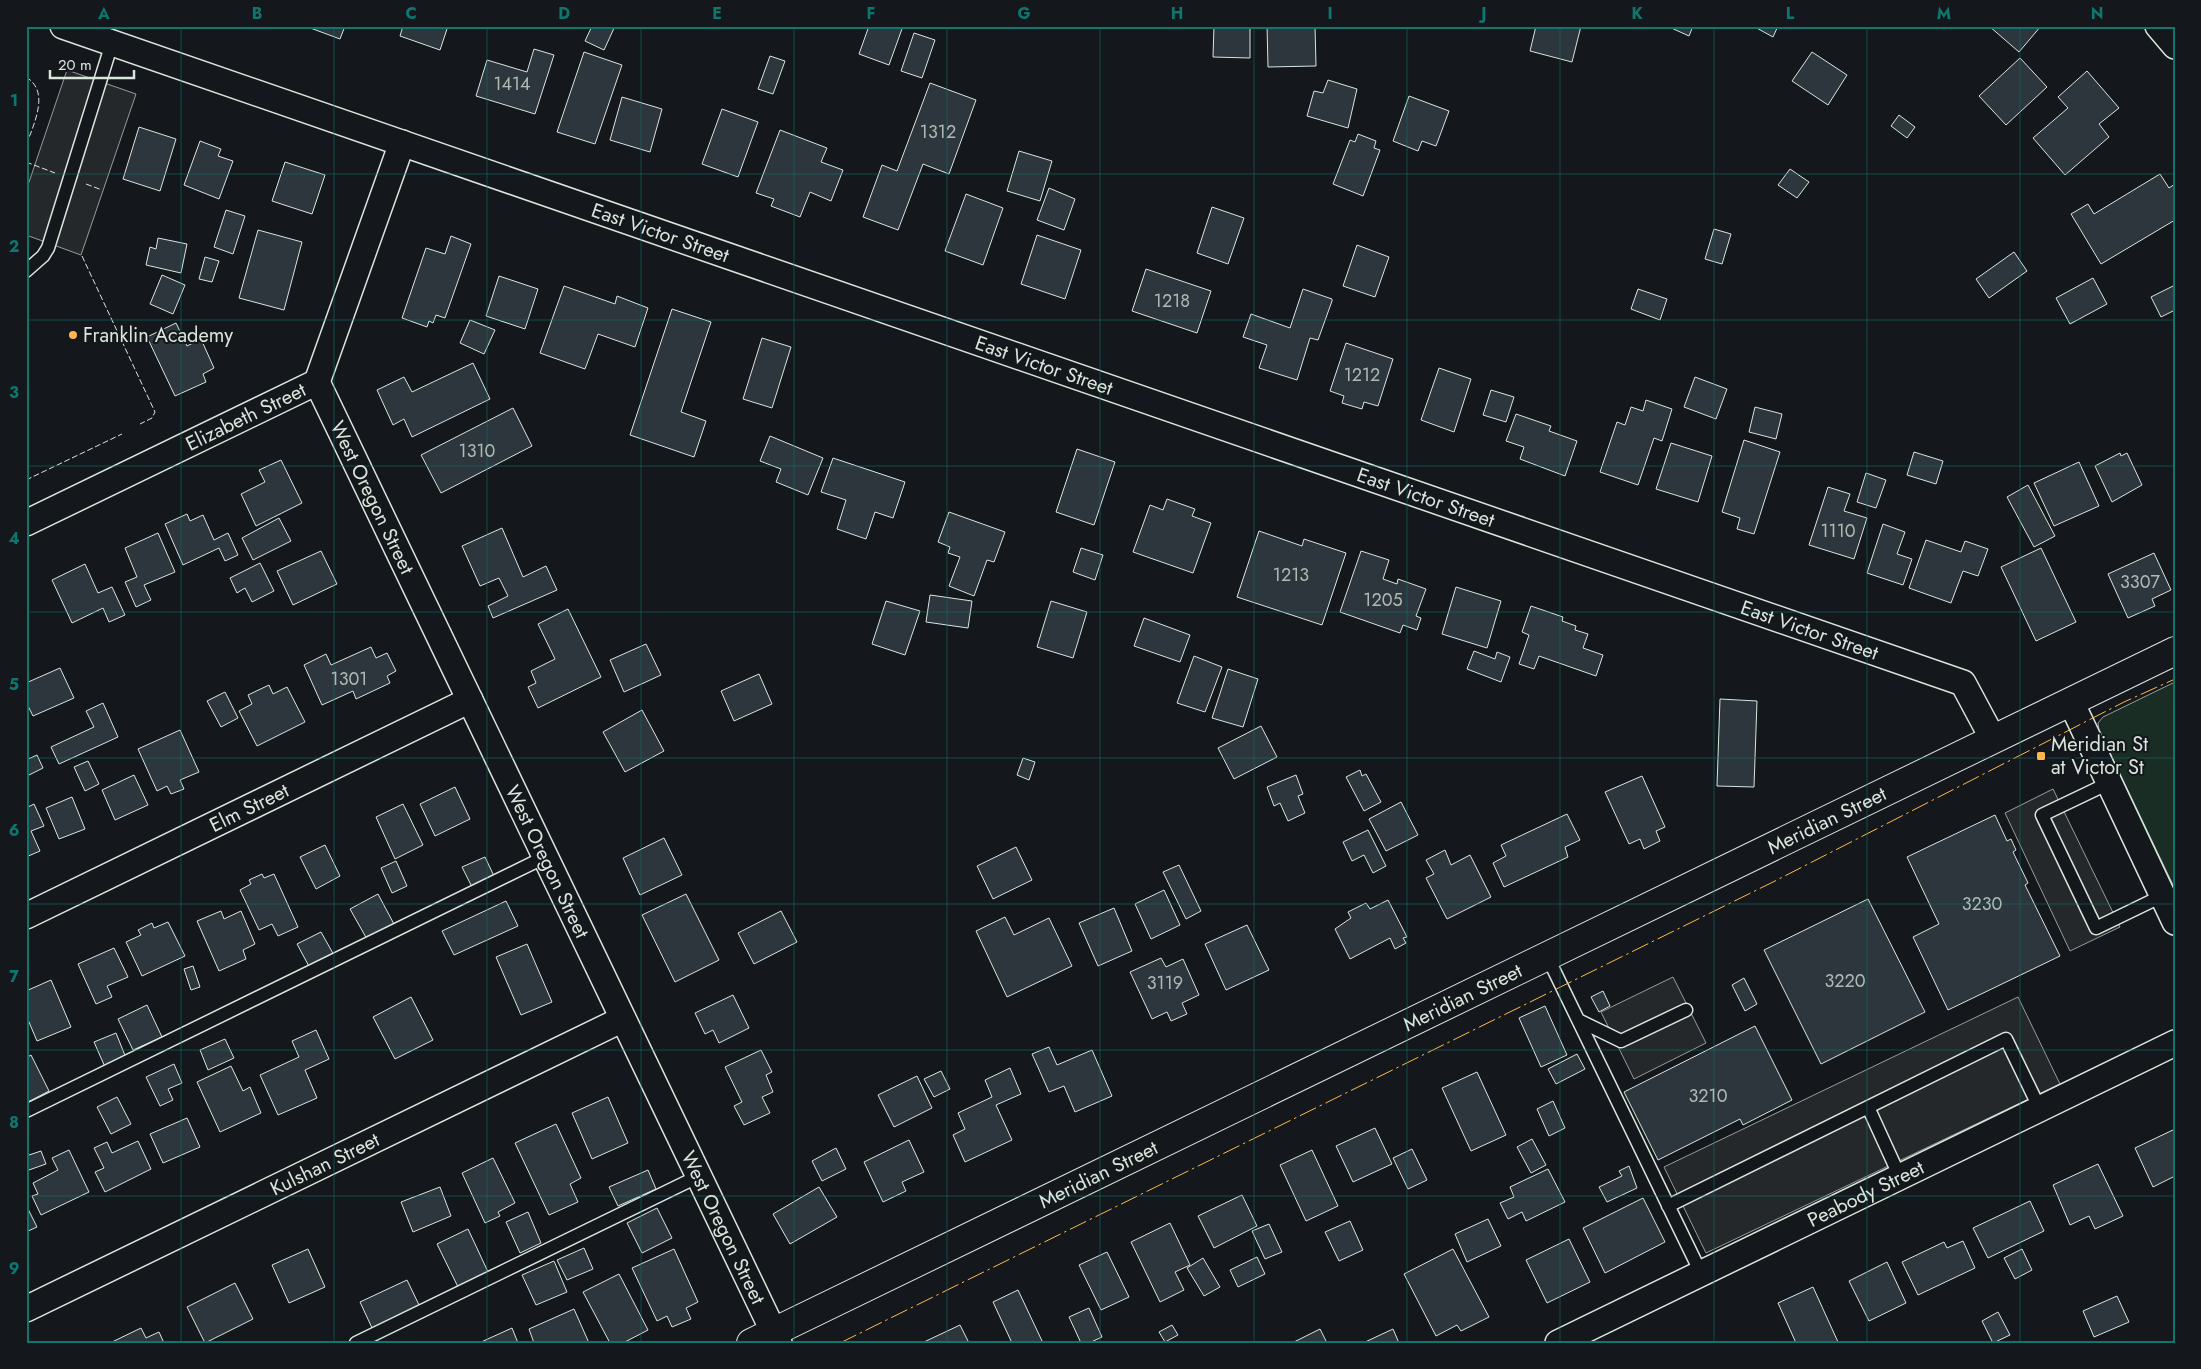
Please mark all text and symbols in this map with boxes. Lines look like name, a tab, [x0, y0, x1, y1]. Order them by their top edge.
text: A	[97, 2, 110, 25]
text: B	[252, 2, 262, 25]
text: C	[405, 2, 417, 25]
text: D	[558, 2, 570, 25]
text: E	[712, 2, 722, 25]
text: F	[867, 2, 875, 25]
text: G	[1017, 2, 1031, 25]
text: H	[1171, 2, 1183, 25]
text: I	[1327, 2, 1333, 25]
text: J	[1478, 2, 1487, 25]
text: K	[1631, 2, 1643, 25]
text: L	[1786, 2, 1795, 25]
text: M	[1937, 2, 1951, 25]
text: N	[2091, 2, 2103, 25]
scale bar	[50, 48, 134, 80]
text: 20 m	[58, 54, 92, 76]
house number: 1414	[493, 71, 531, 97]
text: 1	[10, 89, 18, 112]
house number: 1312	[920, 119, 956, 145]
street label: East Victor Street	[588, 195, 733, 270]
text: 2	[9, 235, 19, 258]
house number: 1218	[1154, 288, 1190, 314]
place label: Franklin Academy	[83, 321, 233, 350]
street label: East Victor Street	[971, 328, 1117, 402]
marker: Franklin Academy	[67, 329, 79, 341]
house number: 1212	[1344, 362, 1380, 388]
street label: Elizabeth Street	[181, 375, 311, 458]
text: 3	[9, 381, 19, 404]
street label: West Oregon Street	[323, 416, 422, 579]
house number: 1310	[459, 438, 496, 464]
street label: East Victor Street	[1353, 460, 1499, 535]
house number: 1110	[1820, 518, 1856, 544]
text: 4	[8, 527, 20, 550]
house number: 1213	[1273, 562, 1309, 588]
house number: 3307	[2120, 569, 2161, 595]
house number: 1205	[1363, 587, 1403, 613]
street label: East Victor Street	[1737, 593, 1882, 667]
house number: 1301	[331, 666, 367, 692]
text: 5	[9, 673, 19, 696]
place label: Meridian St at Victor St	[2051, 730, 2148, 782]
marker: Meridian St at Victor St	[2035, 750, 2047, 762]
street label: Elm Street	[204, 776, 294, 839]
street label: Meridian Street	[1762, 779, 1891, 862]
street label: West Oregon Street	[498, 780, 597, 943]
text: 6	[9, 819, 19, 842]
house number: 3230	[1962, 891, 2003, 917]
street label: Meridian Street	[1398, 956, 1527, 1039]
text: 7	[9, 965, 19, 988]
house number: 3220	[1824, 968, 1866, 994]
house number: 3119	[1147, 970, 1183, 996]
house number: 3210	[1689, 1083, 1728, 1109]
text: 8	[9, 1111, 19, 1134]
street label: Kulshan Street	[265, 1125, 384, 1203]
street label: Meridian Street	[1034, 1133, 1163, 1216]
street label: West Oregon Street	[674, 1146, 773, 1309]
street label: Peabody Street	[1802, 1153, 1929, 1234]
text: 9	[9, 1257, 19, 1280]

